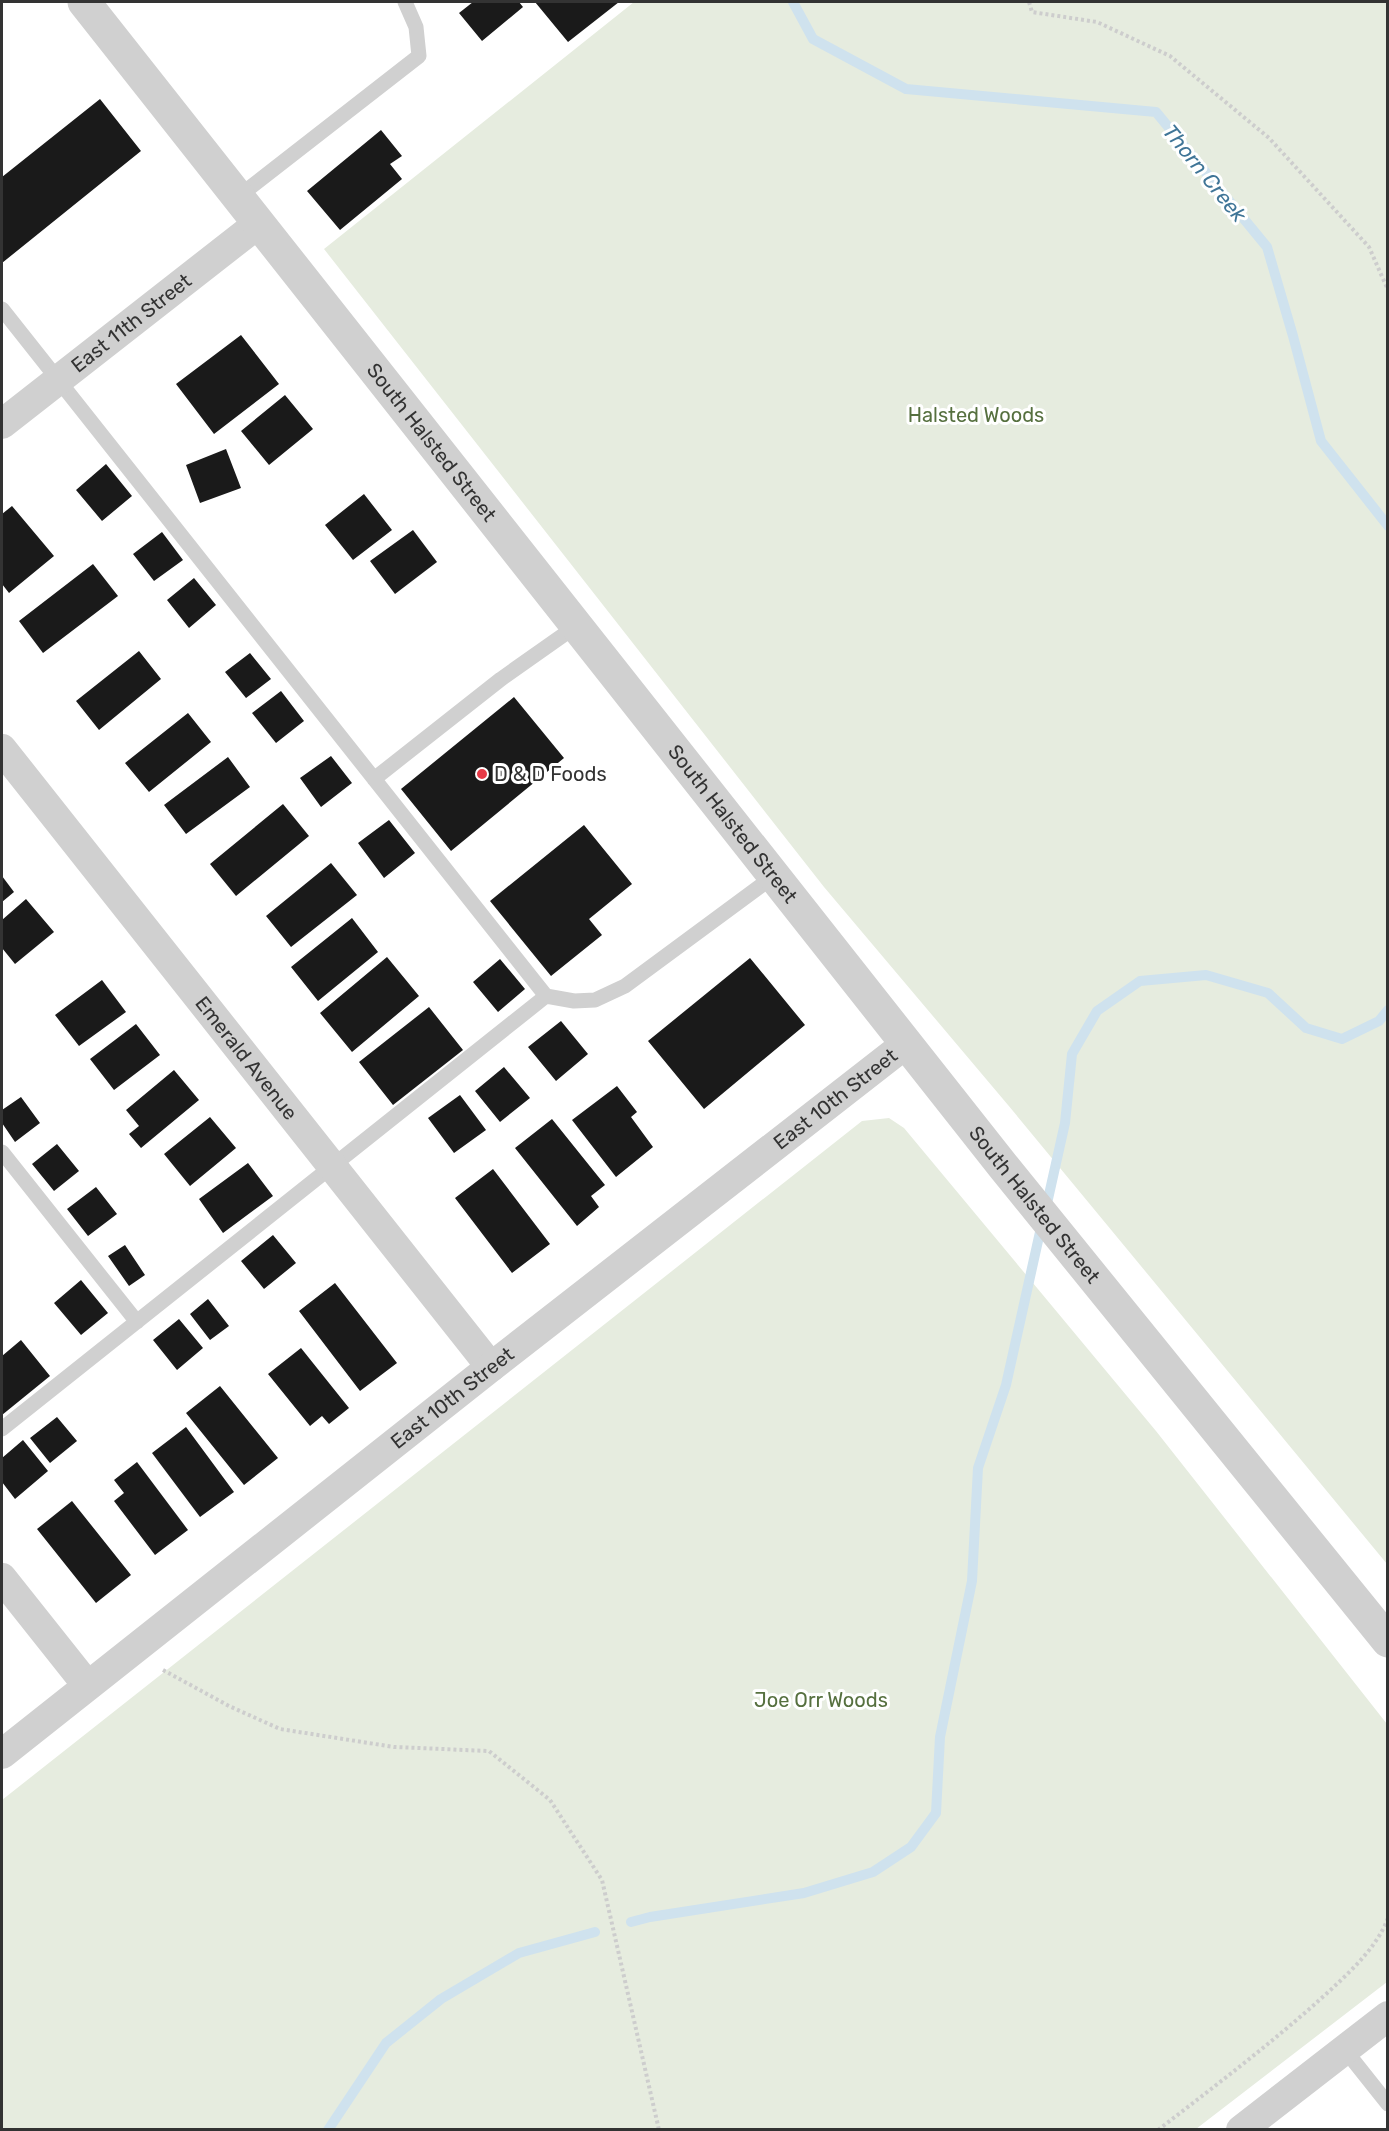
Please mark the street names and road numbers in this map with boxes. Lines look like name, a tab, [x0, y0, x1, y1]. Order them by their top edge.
street label: East 11th Street	[66, 268, 196, 377]
street label: South Halsted Street	[362, 358, 502, 526]
street label: South Halsted Street	[663, 740, 803, 908]
street label: Emerald Avenue	[190, 991, 303, 1125]
street label: East 10th Street	[769, 1043, 902, 1154]
street label: South Halsted Street	[964, 1121, 1105, 1288]
street label: East 10th Street	[386, 1342, 519, 1454]

